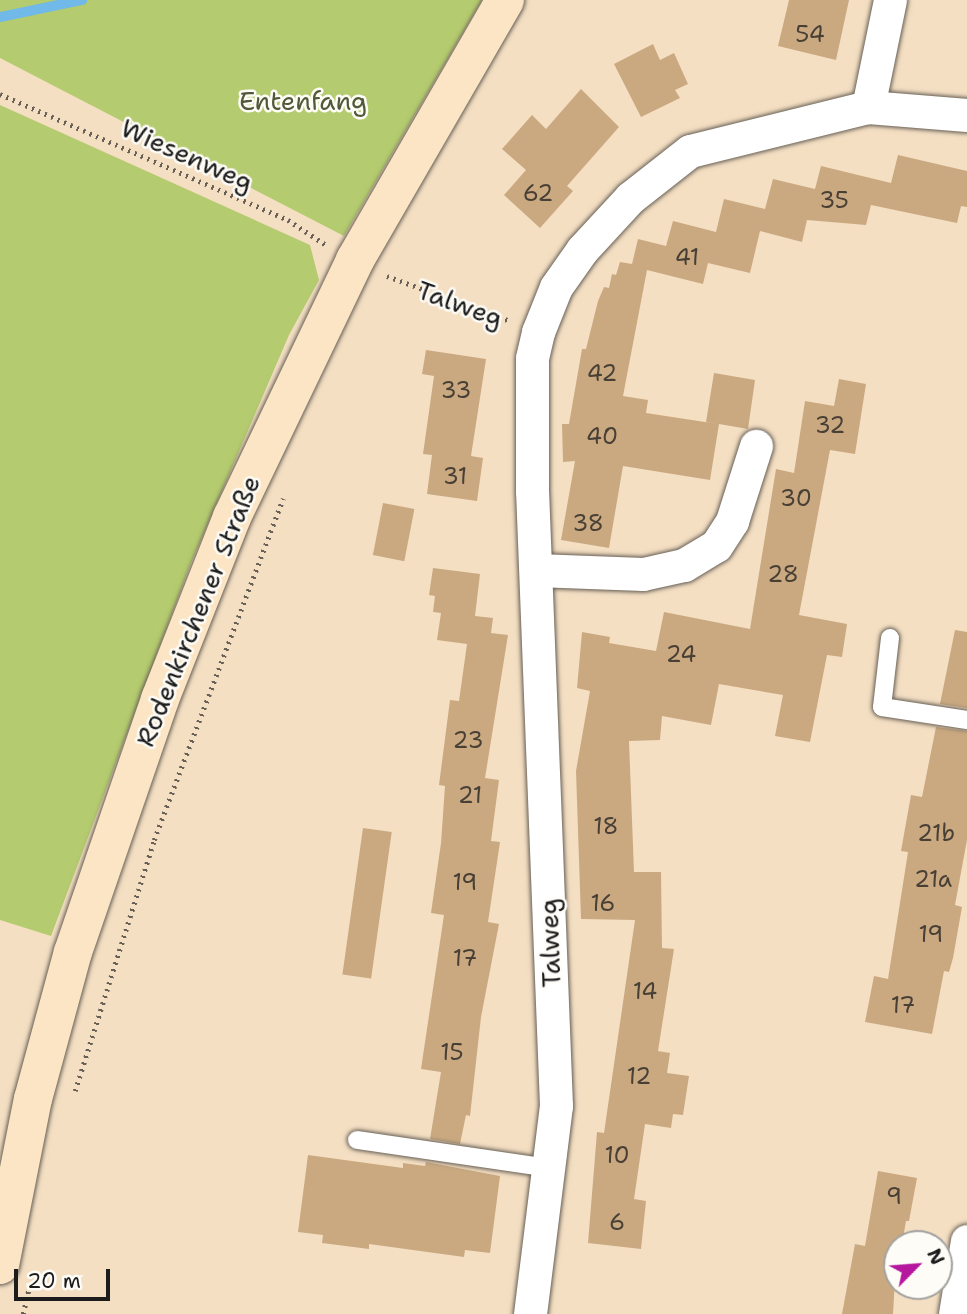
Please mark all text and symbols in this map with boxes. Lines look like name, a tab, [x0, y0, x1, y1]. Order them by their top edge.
house number: 54	[795, 20, 825, 48]
park label: Entenfang	[239, 85, 367, 117]
street label: Wiesenweg	[116, 112, 258, 198]
house number: 62	[523, 179, 553, 207]
house number: 35	[819, 186, 849, 214]
house number: 41	[675, 243, 699, 271]
street label: Talweg	[413, 274, 507, 334]
house number: 42	[587, 359, 617, 387]
house number: 33	[441, 376, 471, 404]
house number: 32	[815, 411, 845, 439]
house number: 40	[586, 422, 618, 450]
house number: 31	[443, 462, 467, 490]
street label: Rodenkirchener Straße	[129, 471, 267, 751]
house number: 30	[780, 484, 812, 512]
house number: 38	[572, 509, 604, 537]
house number: 28	[767, 560, 799, 588]
house number: 24	[666, 640, 696, 668]
house number: 23	[452, 726, 484, 754]
house number: 21	[458, 781, 482, 809]
house number: 18	[593, 812, 619, 840]
house number: 21b	[917, 819, 955, 847]
house number: 21a	[914, 865, 952, 893]
house number: 19	[453, 868, 477, 896]
house number: 16	[591, 889, 615, 917]
street label: Talweg	[533, 898, 567, 988]
house number: 19	[919, 920, 943, 948]
house number: 17	[453, 944, 477, 972]
house number: 14	[633, 977, 657, 1005]
house number: 17	[891, 991, 915, 1019]
house number: 15	[440, 1038, 464, 1066]
house number: 12	[627, 1062, 651, 1090]
house number: 10	[604, 1141, 630, 1169]
house number: 9	[886, 1182, 902, 1210]
house number: 6	[609, 1208, 625, 1236]
north arrow	[883, 1230, 953, 1300]
text: N	[921, 1245, 950, 1269]
scale bar	[18, 1254, 114, 1298]
text: 20 m	[27, 1267, 81, 1295]

